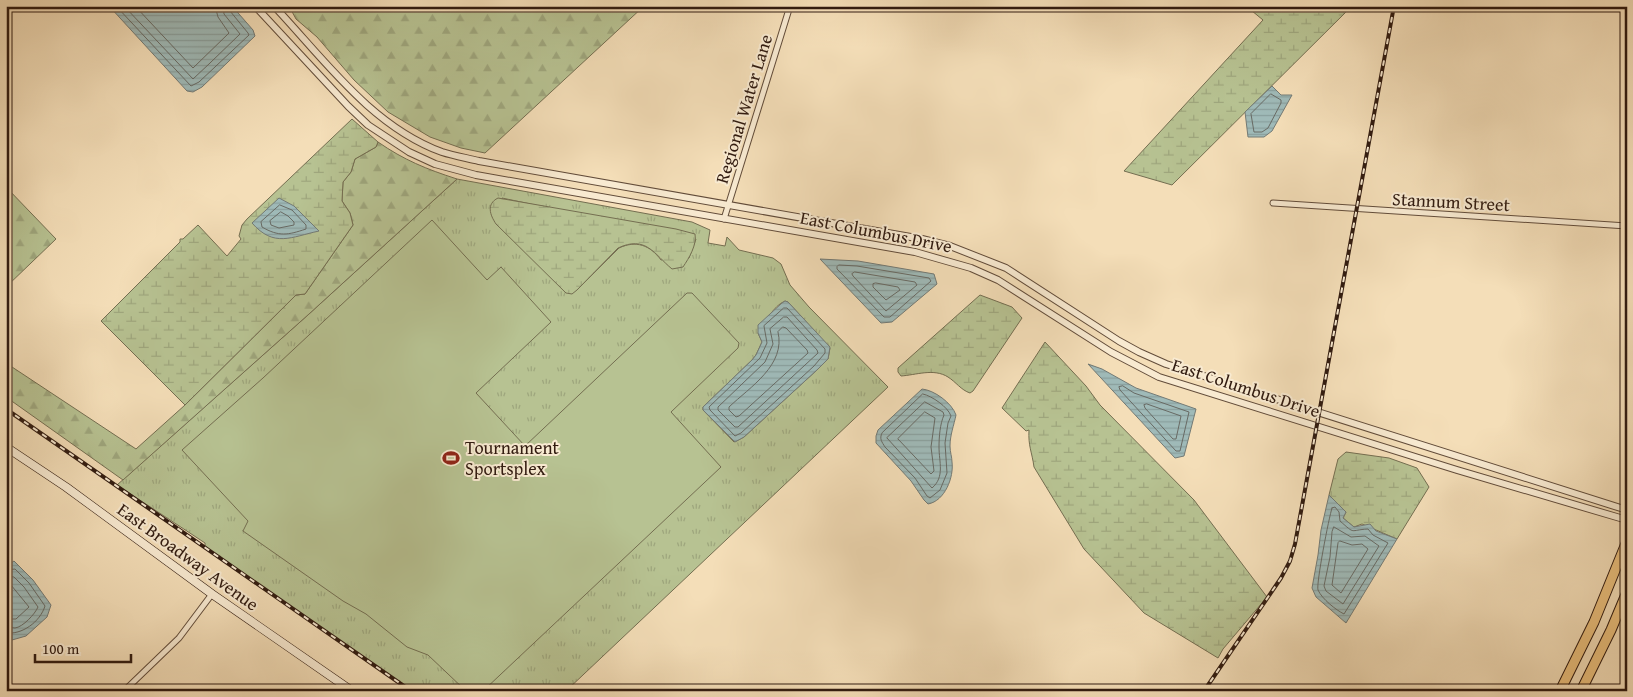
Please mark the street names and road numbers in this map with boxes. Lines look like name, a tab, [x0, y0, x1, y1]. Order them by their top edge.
street label: Regional Water Lane	[708, 31, 779, 187]
street label: Stannum Street	[1391, 185, 1511, 218]
street label: East Columbus Drive	[798, 204, 954, 259]
street label: East Columbus Drive	[1169, 351, 1324, 424]
street label: East Broadway Avenue	[112, 496, 265, 617]

